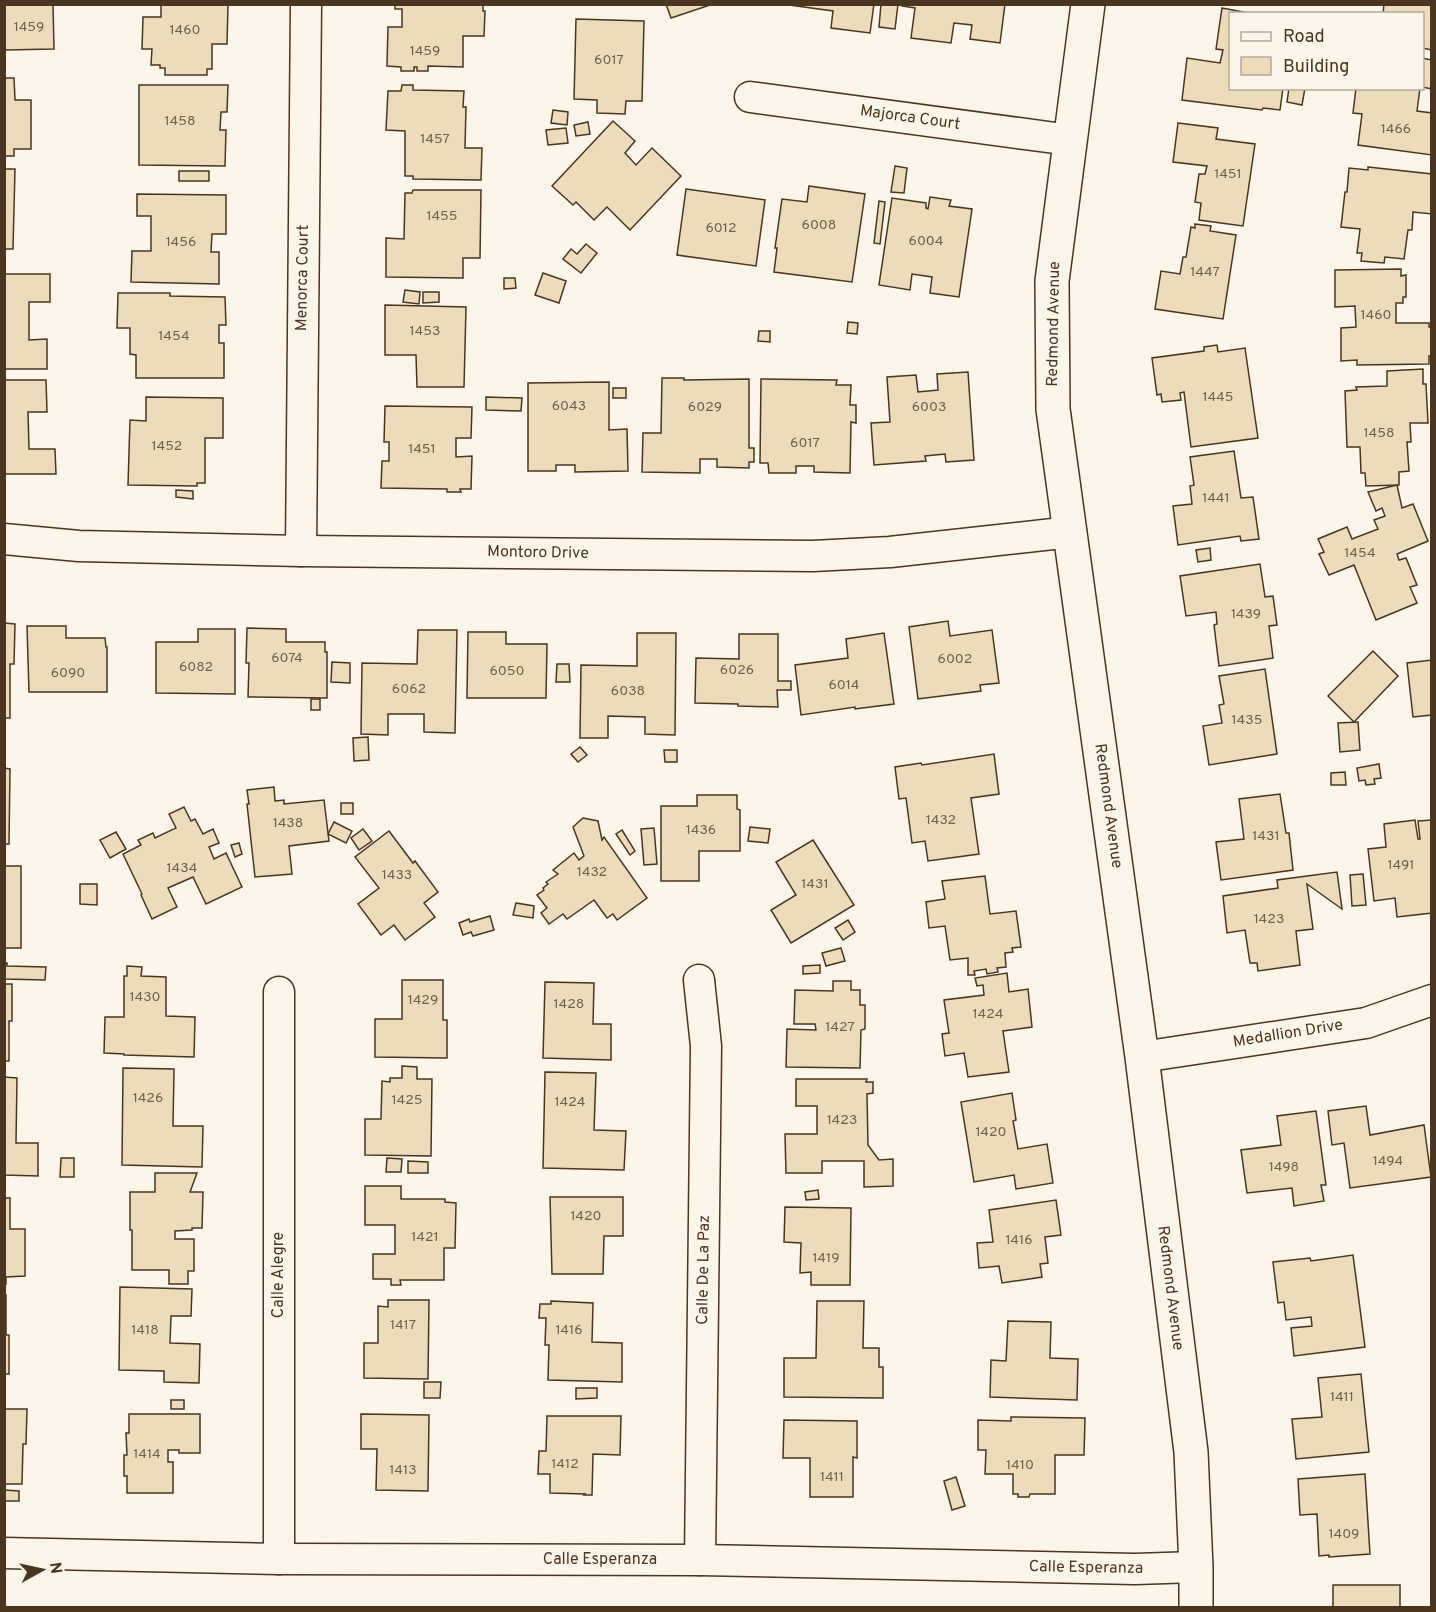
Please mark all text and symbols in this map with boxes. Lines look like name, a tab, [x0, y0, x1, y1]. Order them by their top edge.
legend	[1229, 12, 1424, 90]
house number: 1459	[14, 19, 44, 36]
house number: 1460	[170, 22, 200, 39]
text: Road	[1283, 26, 1325, 49]
house number: 1459	[410, 43, 440, 60]
house number: 6017	[594, 52, 624, 69]
text: Building	[1283, 56, 1349, 79]
street label: Majorca Court	[859, 101, 961, 135]
house number: 1458	[165, 113, 195, 130]
house number: 1466	[1381, 121, 1411, 138]
house number: 1457	[420, 131, 450, 148]
house number: 1451	[1214, 166, 1242, 183]
house number: 1455	[426, 208, 458, 225]
house number: 6008	[802, 217, 836, 234]
house number: 6012	[705, 220, 737, 237]
street label: Menorca Court	[292, 225, 314, 331]
house number: 6004	[909, 233, 943, 250]
house number: 1456	[166, 234, 196, 251]
street label: Redmond Avenue	[1043, 261, 1065, 387]
house number: 1447	[1190, 264, 1220, 281]
house number: 1460	[1361, 307, 1391, 324]
house number: 1453	[410, 323, 440, 340]
house number: 1454	[158, 328, 190, 345]
house number: 1445	[1202, 389, 1234, 406]
house number: 6043	[552, 398, 586, 415]
house number: 6029	[688, 399, 722, 416]
house number: 6003	[912, 399, 946, 416]
house number: 1458	[1364, 425, 1394, 442]
house number: 6017	[790, 435, 820, 452]
house number: 1452	[152, 438, 182, 455]
house number: 1451	[408, 441, 436, 458]
house number: 1441	[1202, 490, 1230, 507]
street label: Montoro Drive	[487, 542, 589, 564]
house number: 1454	[1344, 545, 1376, 562]
house number: 1439	[1231, 606, 1261, 623]
house number: 6074	[271, 650, 303, 667]
house number: 6002	[938, 651, 972, 668]
house number: 6082	[179, 659, 213, 676]
house number: 6026	[720, 662, 754, 679]
house number: 6050	[490, 663, 525, 680]
house number: 6090	[51, 665, 85, 682]
house number: 6014	[829, 677, 859, 694]
house number: 6062	[392, 681, 426, 698]
house number: 6038	[611, 683, 645, 700]
house number: 1435	[1232, 712, 1262, 729]
street label: Redmond Avenue	[1089, 742, 1127, 870]
house number: 1432	[926, 812, 956, 829]
house number: 1438	[273, 815, 303, 832]
house number: 1436	[686, 822, 716, 839]
house number: 1431	[1252, 828, 1280, 845]
house number: 1491	[1387, 857, 1415, 874]
house number: 1434	[167, 860, 197, 877]
house number: 1432	[577, 864, 607, 881]
house number: 1433	[382, 867, 412, 884]
house number: 1431	[801, 876, 829, 893]
house number: 1423	[1254, 911, 1284, 928]
house number: 1430	[130, 989, 160, 1006]
house number: 1429	[408, 992, 438, 1009]
house number: 1428	[554, 996, 584, 1013]
house number: 1424	[973, 1006, 1003, 1023]
street label: Medallion Drive	[1232, 1015, 1344, 1053]
house number: 1427	[825, 1019, 855, 1036]
house number: 1426	[133, 1090, 163, 1107]
house number: 1425	[392, 1092, 422, 1109]
house number: 1424	[555, 1094, 585, 1111]
house number: 1423	[827, 1112, 857, 1129]
house number: 1420	[975, 1124, 1007, 1141]
house number: 1494	[1373, 1153, 1403, 1170]
house number: 1498	[1269, 1159, 1299, 1176]
house number: 1420	[570, 1208, 602, 1225]
street label: Calle De La Paz	[693, 1215, 715, 1325]
street label: Redmond Avenue	[1152, 1224, 1188, 1352]
house number: 1421	[411, 1229, 439, 1246]
street label: Calle Alegre	[269, 1232, 289, 1318]
house number: 1416	[1005, 1232, 1033, 1249]
house number: 1419	[812, 1250, 840, 1267]
house number: 1417	[390, 1317, 416, 1334]
house number: 1418	[131, 1322, 159, 1339]
house number: 1416	[555, 1322, 583, 1339]
house number: 1411	[1330, 1389, 1354, 1406]
house number: 1414	[133, 1446, 161, 1463]
house number: 1412	[551, 1456, 579, 1473]
house number: 1410	[1006, 1457, 1034, 1474]
house number: 1413	[389, 1462, 417, 1479]
house number: 1411	[820, 1469, 844, 1486]
house number: 1409	[1329, 1526, 1359, 1543]
north arrow	[12, 1540, 72, 1600]
street label: Calle Esperanza	[543, 1550, 657, 1570]
street label: Calle Esperanza	[1029, 1557, 1143, 1579]
text: N	[44, 1561, 66, 1575]

